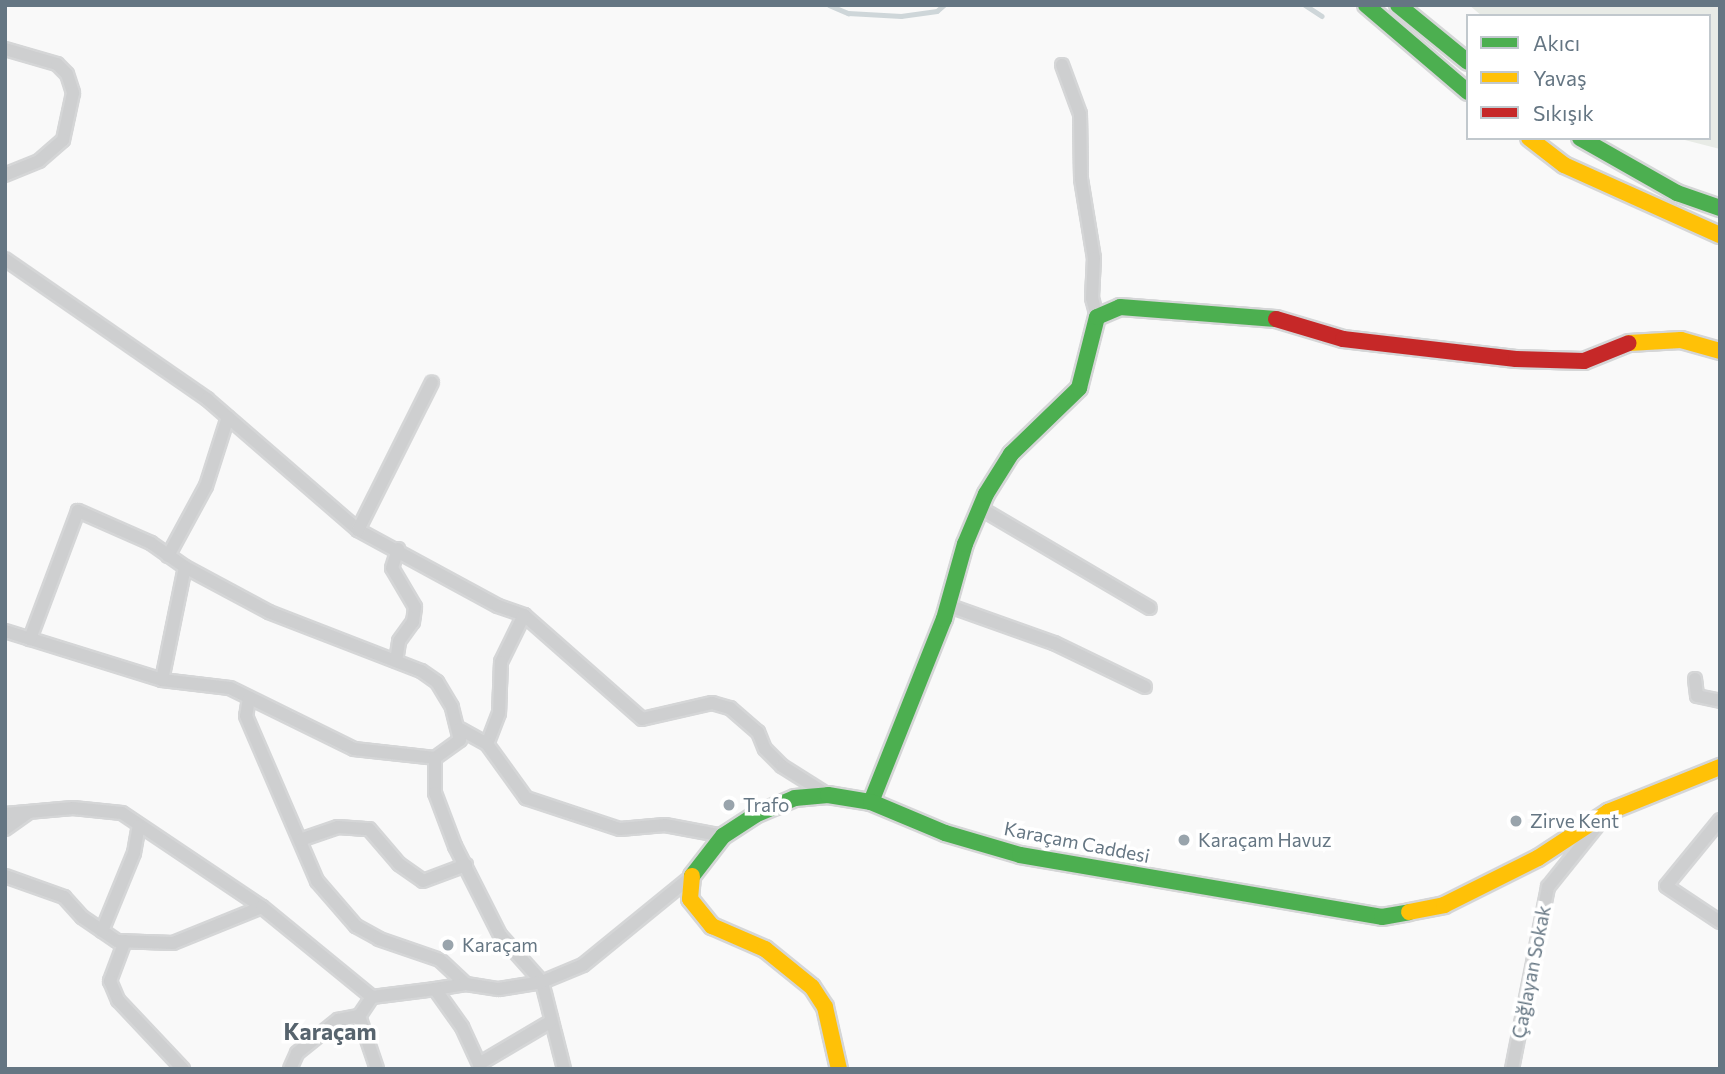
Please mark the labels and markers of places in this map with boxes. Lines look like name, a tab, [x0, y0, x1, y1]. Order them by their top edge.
place label: Trafo	[743, 794, 789, 816]
marker: Trafo	[721, 797, 737, 813]
place label: Zirve Kent	[1530, 810, 1619, 832]
marker: Zirve Kent	[1508, 813, 1524, 829]
place label: Karaçam Havuz	[1198, 829, 1331, 851]
marker: Karaçam Havuz	[1176, 832, 1192, 848]
place label: Karaçam	[462, 934, 538, 956]
marker: Karaçam	[440, 937, 456, 953]

